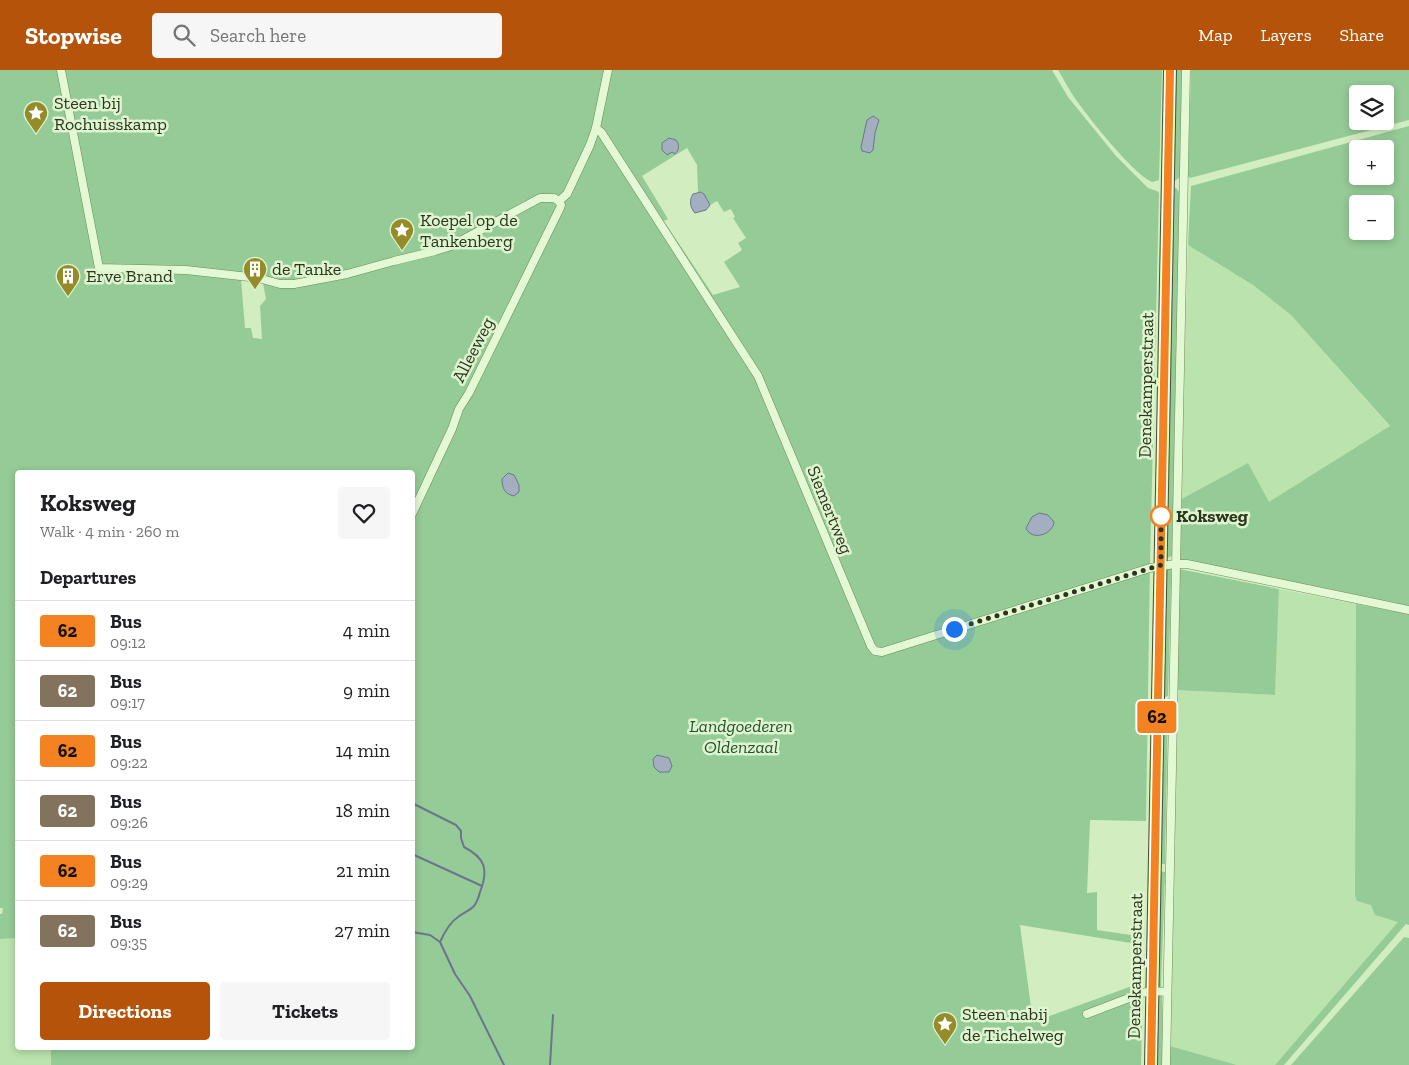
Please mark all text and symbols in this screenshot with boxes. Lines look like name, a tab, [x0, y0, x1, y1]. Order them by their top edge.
search box	[152, 13, 502, 58]
text: Stopwise	[25, 21, 122, 50]
icon: search	[170, 21, 198, 49]
text: Search here	[210, 24, 306, 47]
text: Map	[1198, 24, 1233, 46]
text: Layers	[1261, 24, 1312, 46]
text: Share	[1340, 24, 1384, 46]
map controls	[1349, 85, 1394, 240]
button: layers	[1349, 85, 1394, 130]
place label: Steen bij Rochuisskamp	[54, 92, 167, 135]
place icon: Steen bij Rochuisskamp	[23, 100, 49, 134]
button: +	[1349, 140, 1394, 185]
button: −	[1349, 195, 1394, 240]
place label: Koepel op de Tankenberg	[420, 209, 518, 252]
place icon: Koepel op de Tankenberg	[389, 217, 415, 251]
building icon: de Tanke	[242, 256, 268, 290]
place label: de Tanke	[272, 258, 341, 280]
building icon: Erve Brand	[55, 263, 81, 297]
place label: Erve Brand	[86, 265, 173, 287]
street label: Denekamperstraat	[1134, 312, 1158, 458]
street label: Alleeweg	[447, 314, 499, 386]
street label: Siemertweg	[802, 463, 858, 557]
button: heart	[338, 487, 390, 539]
text: Koksweg	[40, 488, 136, 517]
marker: Koksweg	[1150, 505, 1172, 527]
place label: Koksweg	[1176, 505, 1248, 527]
text: Walk · 4 min · 260 m	[40, 522, 179, 541]
text: Departures	[40, 566, 136, 589]
text: Bus	[110, 610, 142, 633]
your location	[942, 617, 967, 642]
text: 4 min	[343, 619, 390, 642]
text: 62	[58, 620, 77, 642]
text: 09:12	[110, 633, 146, 652]
text: Bus	[110, 670, 142, 693]
text: 9 min	[343, 679, 390, 702]
text: 62	[58, 680, 77, 702]
text: 09:17	[110, 693, 145, 712]
line badge: 62	[1134, 701, 1180, 733]
text: 62	[1147, 706, 1167, 728]
park label: Landgoederen Oldenzaal	[689, 715, 793, 758]
text: Bus	[110, 730, 142, 753]
text: 14 min	[336, 739, 390, 762]
text: 62	[58, 740, 77, 762]
text: 09:22	[110, 753, 148, 772]
text: Bus	[110, 790, 142, 813]
text: 18 min	[336, 799, 390, 822]
text: 62	[58, 800, 77, 822]
text: 09:26	[110, 813, 148, 832]
text: Bus	[110, 850, 142, 873]
text: 21 min	[336, 859, 390, 882]
text: 62	[58, 860, 77, 882]
text: 09:29	[110, 873, 148, 892]
street label: Denekamperstraat	[1123, 893, 1147, 1039]
text: Bus	[110, 910, 142, 933]
text: 27 min	[334, 919, 390, 942]
text: 62	[58, 920, 77, 942]
text: 09:35	[110, 933, 147, 952]
button: Directions	[40, 982, 210, 1040]
button: Tickets	[220, 982, 390, 1040]
place label: Steen nabij de Tichelweg	[962, 1003, 1064, 1046]
place icon: Steen nabij de Tichelweg	[932, 1011, 958, 1045]

